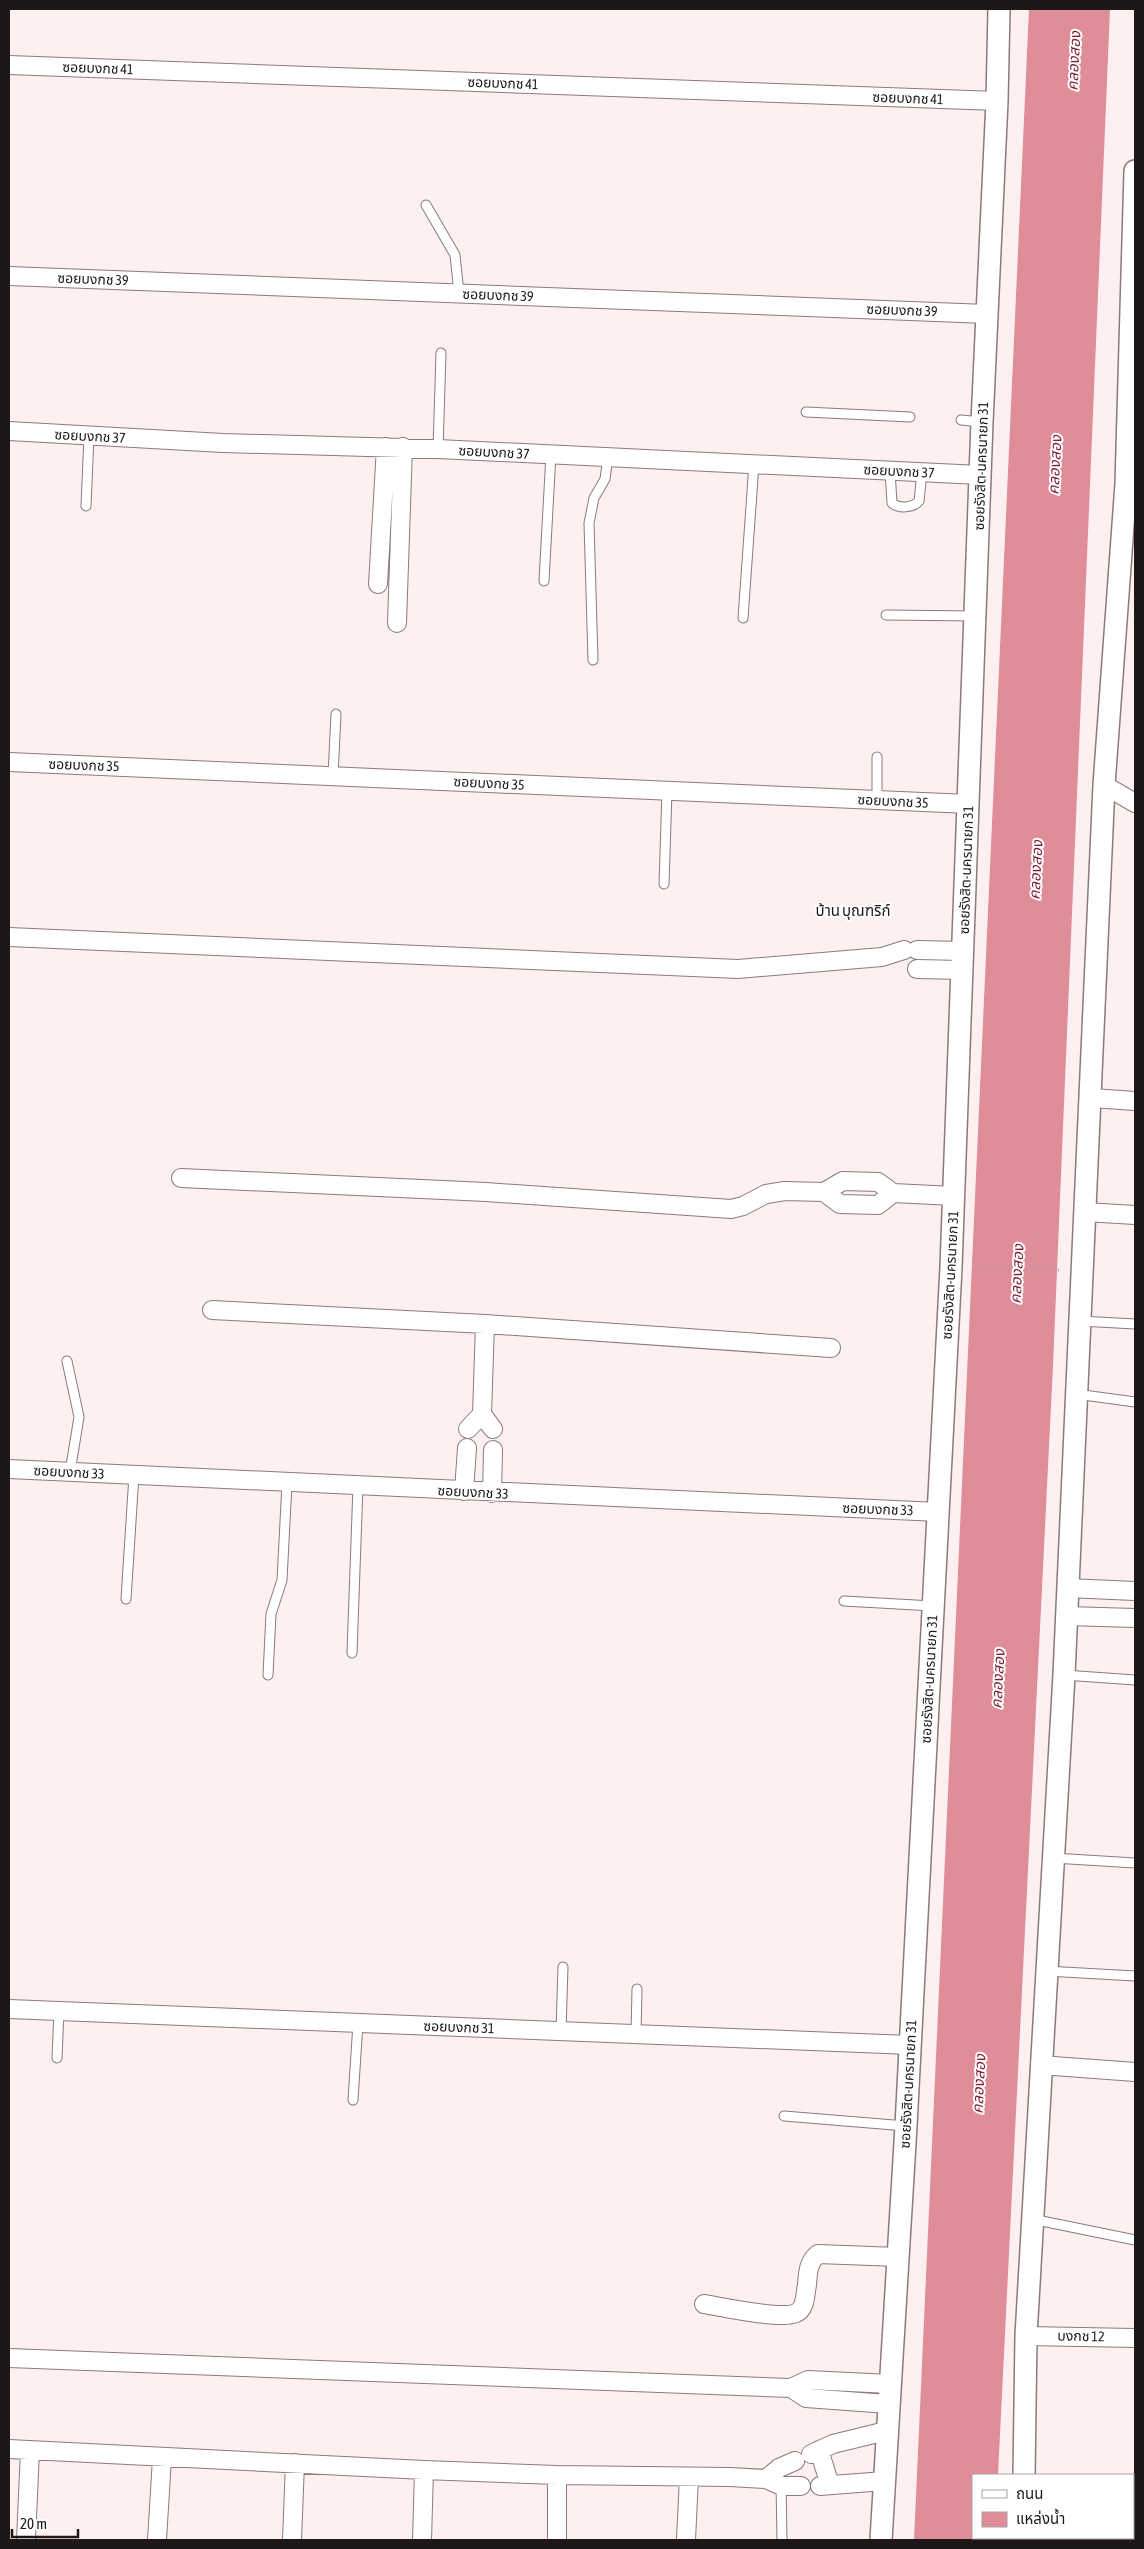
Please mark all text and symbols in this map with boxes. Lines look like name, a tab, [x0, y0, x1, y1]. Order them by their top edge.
water label: คลองสอง	[1063, 30, 1084, 91]
street label: ซอยบงกช 41	[62, 59, 134, 77]
street label: ซอยบงกช 41	[467, 74, 539, 92]
street label: ซอยบงกช 41	[872, 89, 944, 107]
street label: ซอยบงกช 39	[57, 270, 129, 288]
street label: ซอยบงกช 39	[462, 286, 534, 304]
street label: ซอยบงกช 39	[866, 301, 938, 319]
street label: ซอยรังสิต-นครนายก 31	[971, 401, 991, 531]
street label: ซอยบงกช 37	[54, 426, 126, 446]
water label: คลองสอง	[1044, 434, 1065, 495]
street label: ซอยบงกช 37	[458, 442, 530, 462]
street label: ซอยบงกช 37	[863, 461, 935, 481]
street label: ซอยบงกช 35	[48, 756, 120, 774]
street label: ซอยบงกช 35	[453, 773, 525, 793]
street label: ซอยบงกช 35	[857, 791, 929, 811]
street label: ซอยรังสิต-นครนายก 31	[956, 805, 976, 935]
water label: คลองสอง	[1025, 839, 1046, 900]
district label: บ้าน บุณฑริก์	[816, 902, 890, 920]
street label: ซอยรังสิต-นครนายก 31	[939, 1210, 961, 1340]
water label: คลองสอง	[1006, 1243, 1027, 1304]
street label: ซอยบงกช 33	[33, 1462, 105, 1482]
street label: ซอยบงกช 33	[437, 1482, 509, 1502]
street label: ซอยบงกช 33	[842, 1500, 914, 1518]
street label: ซอยรังสิต-นครนายก 31	[918, 1614, 940, 1744]
water label: คลองสอง	[987, 1648, 1008, 1709]
street label: ซอยบงกช 31	[423, 2018, 495, 2036]
street label: ซอยรังสิต-นครนายก 31	[897, 2019, 919, 2149]
water label: คลองสอง	[968, 2053, 989, 2114]
street label: บงกช 12	[1057, 2328, 1105, 2344]
legend	[972, 2474, 1134, 2539]
text: ถนน	[1016, 2485, 1043, 2502]
scale bar	[12, 2506, 79, 2538]
text: แหล่งน้ำ	[1016, 2508, 1065, 2527]
text: 20 m	[20, 2515, 47, 2532]

